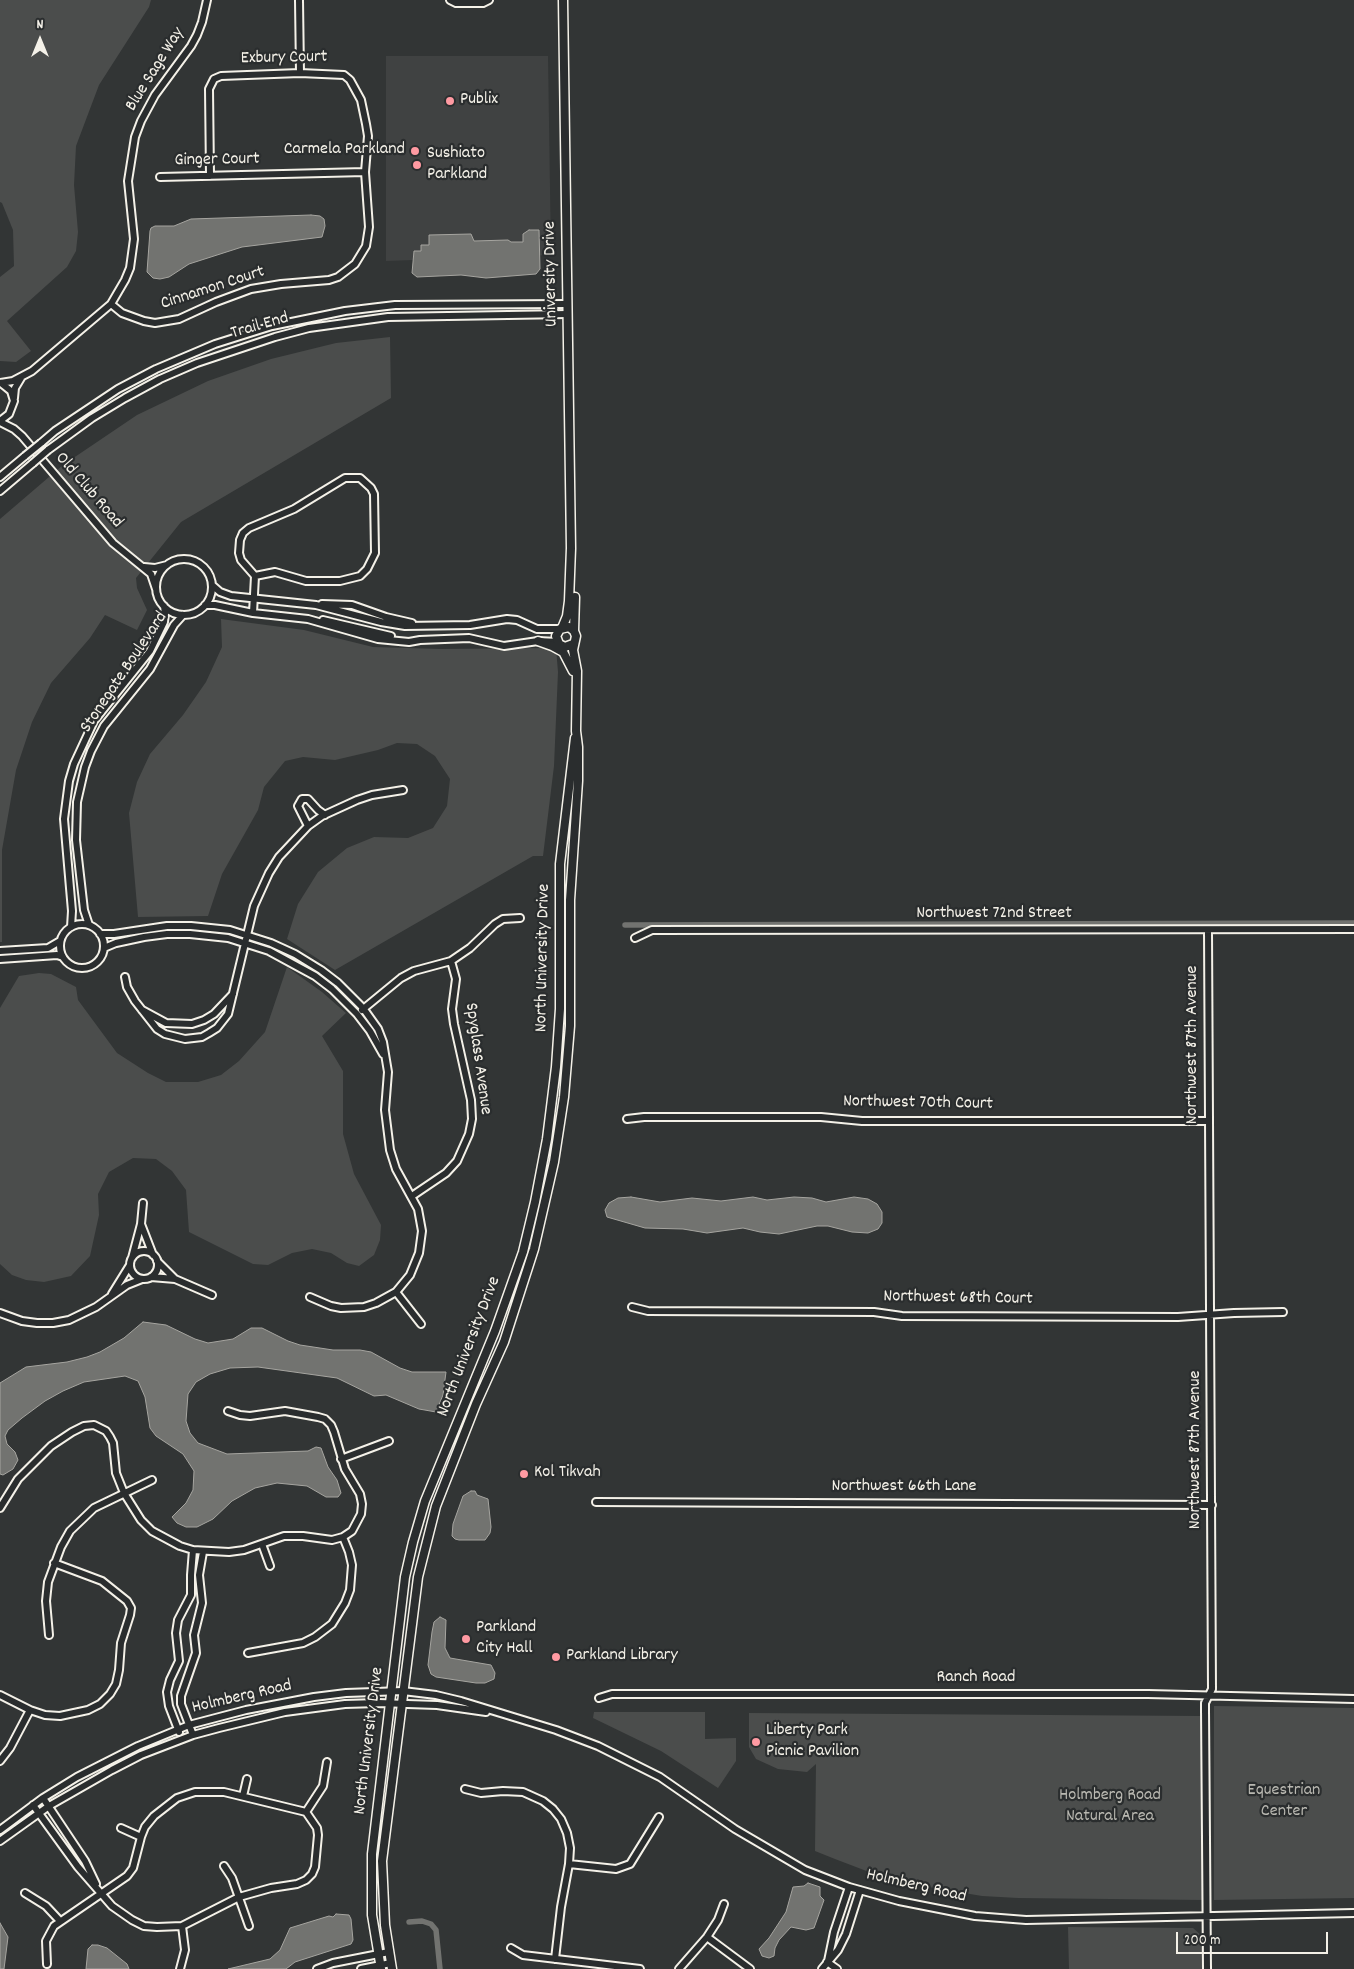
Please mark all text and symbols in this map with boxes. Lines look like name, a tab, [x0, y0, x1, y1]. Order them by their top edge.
north arrow	[15, 15, 65, 65]
text: N	[37, 15, 43, 35]
street label: Blue Sage Way	[122, 24, 190, 116]
street label: Exbury Court	[241, 47, 327, 71]
place label: Publix	[460, 90, 498, 112]
marker: Publix	[444, 95, 456, 107]
place label: Carmela Parkland	[284, 140, 405, 162]
place label: Sushiato Parkland	[427, 144, 487, 186]
marker: Carmela Parkland	[409, 145, 421, 157]
street label: Ginger Court	[174, 149, 260, 173]
marker: Sushiato Parkland	[411, 159, 423, 171]
street label: University Drive	[540, 221, 564, 327]
street label: Cinnamon Court	[158, 262, 268, 316]
street label: Trail End	[229, 308, 291, 346]
street label: Old Club Road	[49, 449, 127, 533]
street label: Stonegate Boulevard	[77, 608, 173, 738]
street label: North University Drive	[532, 884, 556, 1032]
street label: Northwest 72nd Street	[916, 904, 1072, 926]
street label: Northwest 87th Avenue	[1183, 966, 1205, 1124]
street label: Spyglass Avenue	[458, 1002, 496, 1116]
street label: Northwest 70th Court	[843, 1092, 993, 1116]
street label: North University Drive	[433, 1274, 507, 1420]
street label: Northwest 68th Court	[883, 1287, 1033, 1311]
street label: Northwest 87th Avenue	[1186, 1371, 1208, 1529]
place label: Kol Tikvah	[534, 1463, 601, 1485]
marker: Kol Tikvah	[518, 1468, 530, 1480]
street label: Northwest 66th Lane	[831, 1477, 977, 1499]
place label: Parkland City Hall	[476, 1618, 536, 1660]
marker: Parkland City Hall	[460, 1633, 472, 1645]
place label: Parkland Library	[566, 1646, 678, 1668]
marker: Parkland Library	[550, 1651, 562, 1663]
street label: North University Drive	[350, 1666, 390, 1816]
street label: Ranch Road	[937, 1668, 1015, 1690]
street label: Holmberg Road	[190, 1676, 294, 1720]
place label: Liberty Park Picnic Pavilion	[766, 1721, 859, 1764]
marker: Liberty Park Picnic Pavilion	[750, 1736, 762, 1748]
park label: Equestrian Center	[1248, 1781, 1320, 1824]
park label: Holmberg Road Natural Area	[1059, 1786, 1161, 1828]
street label: Holmberg Road	[864, 1865, 968, 1909]
scale bar	[1179, 1922, 1332, 1954]
text: 200 m	[1184, 1930, 1221, 1952]

